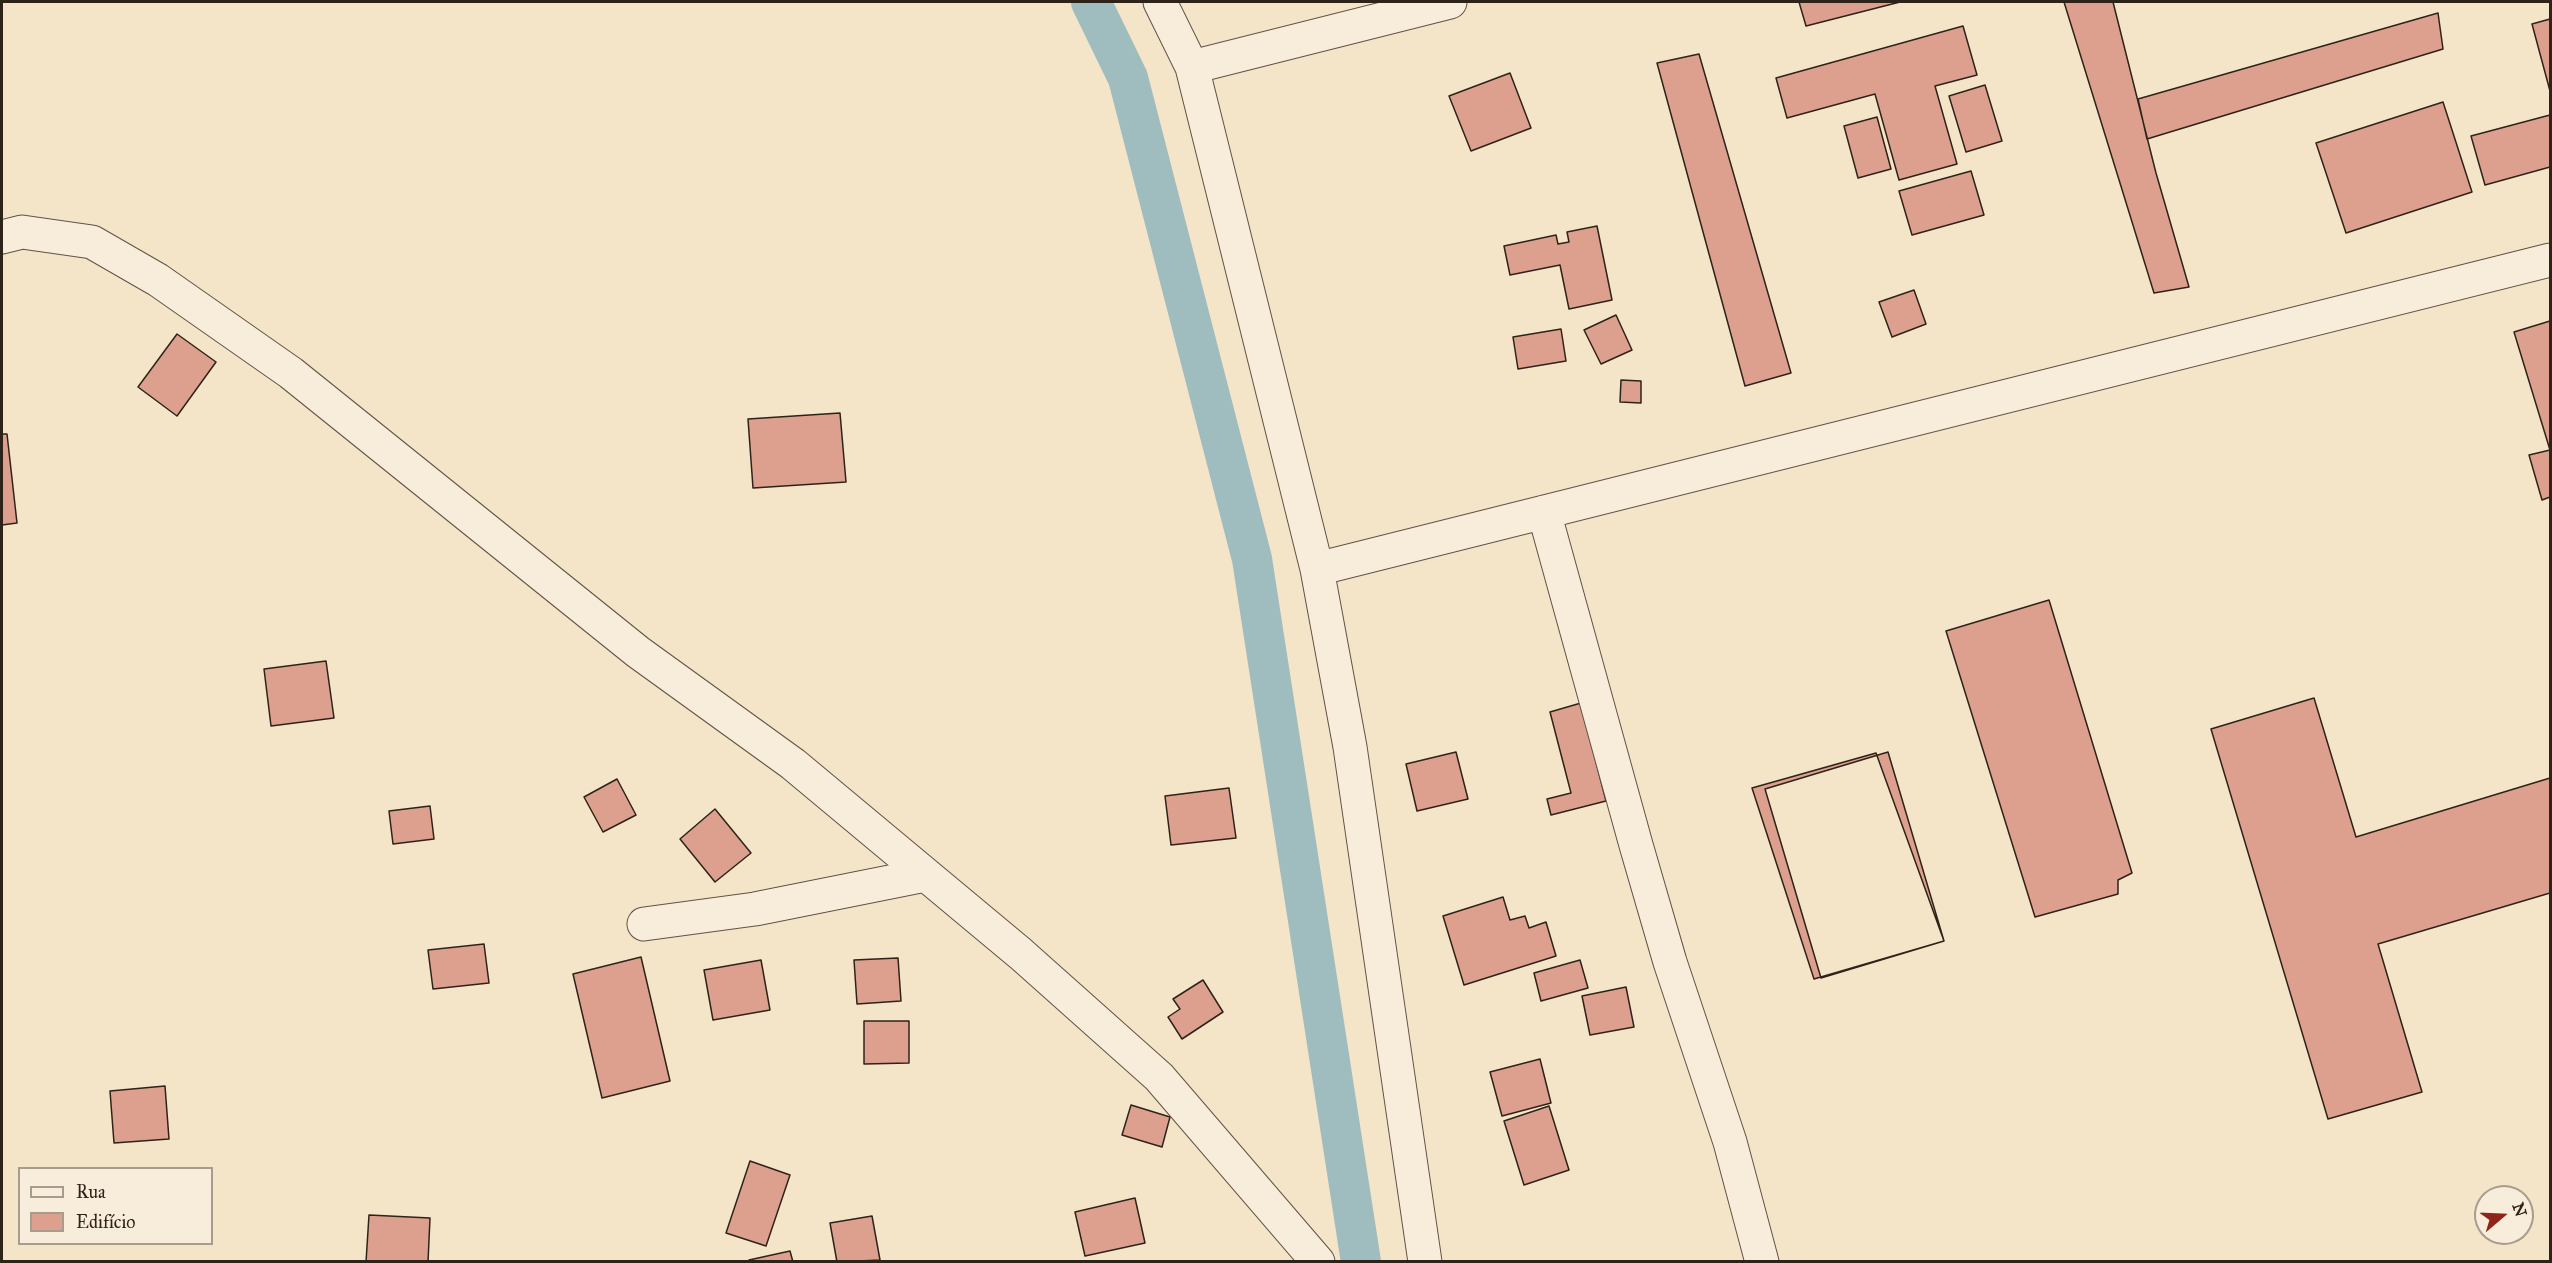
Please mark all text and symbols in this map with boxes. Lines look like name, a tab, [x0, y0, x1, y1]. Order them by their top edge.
legend	[18, 1167, 213, 1245]
text: Rua	[76, 1181, 106, 1203]
north arrow	[2474, 1185, 2534, 1245]
text: N	[2508, 1200, 2531, 1219]
text: Edifício	[76, 1211, 135, 1233]

